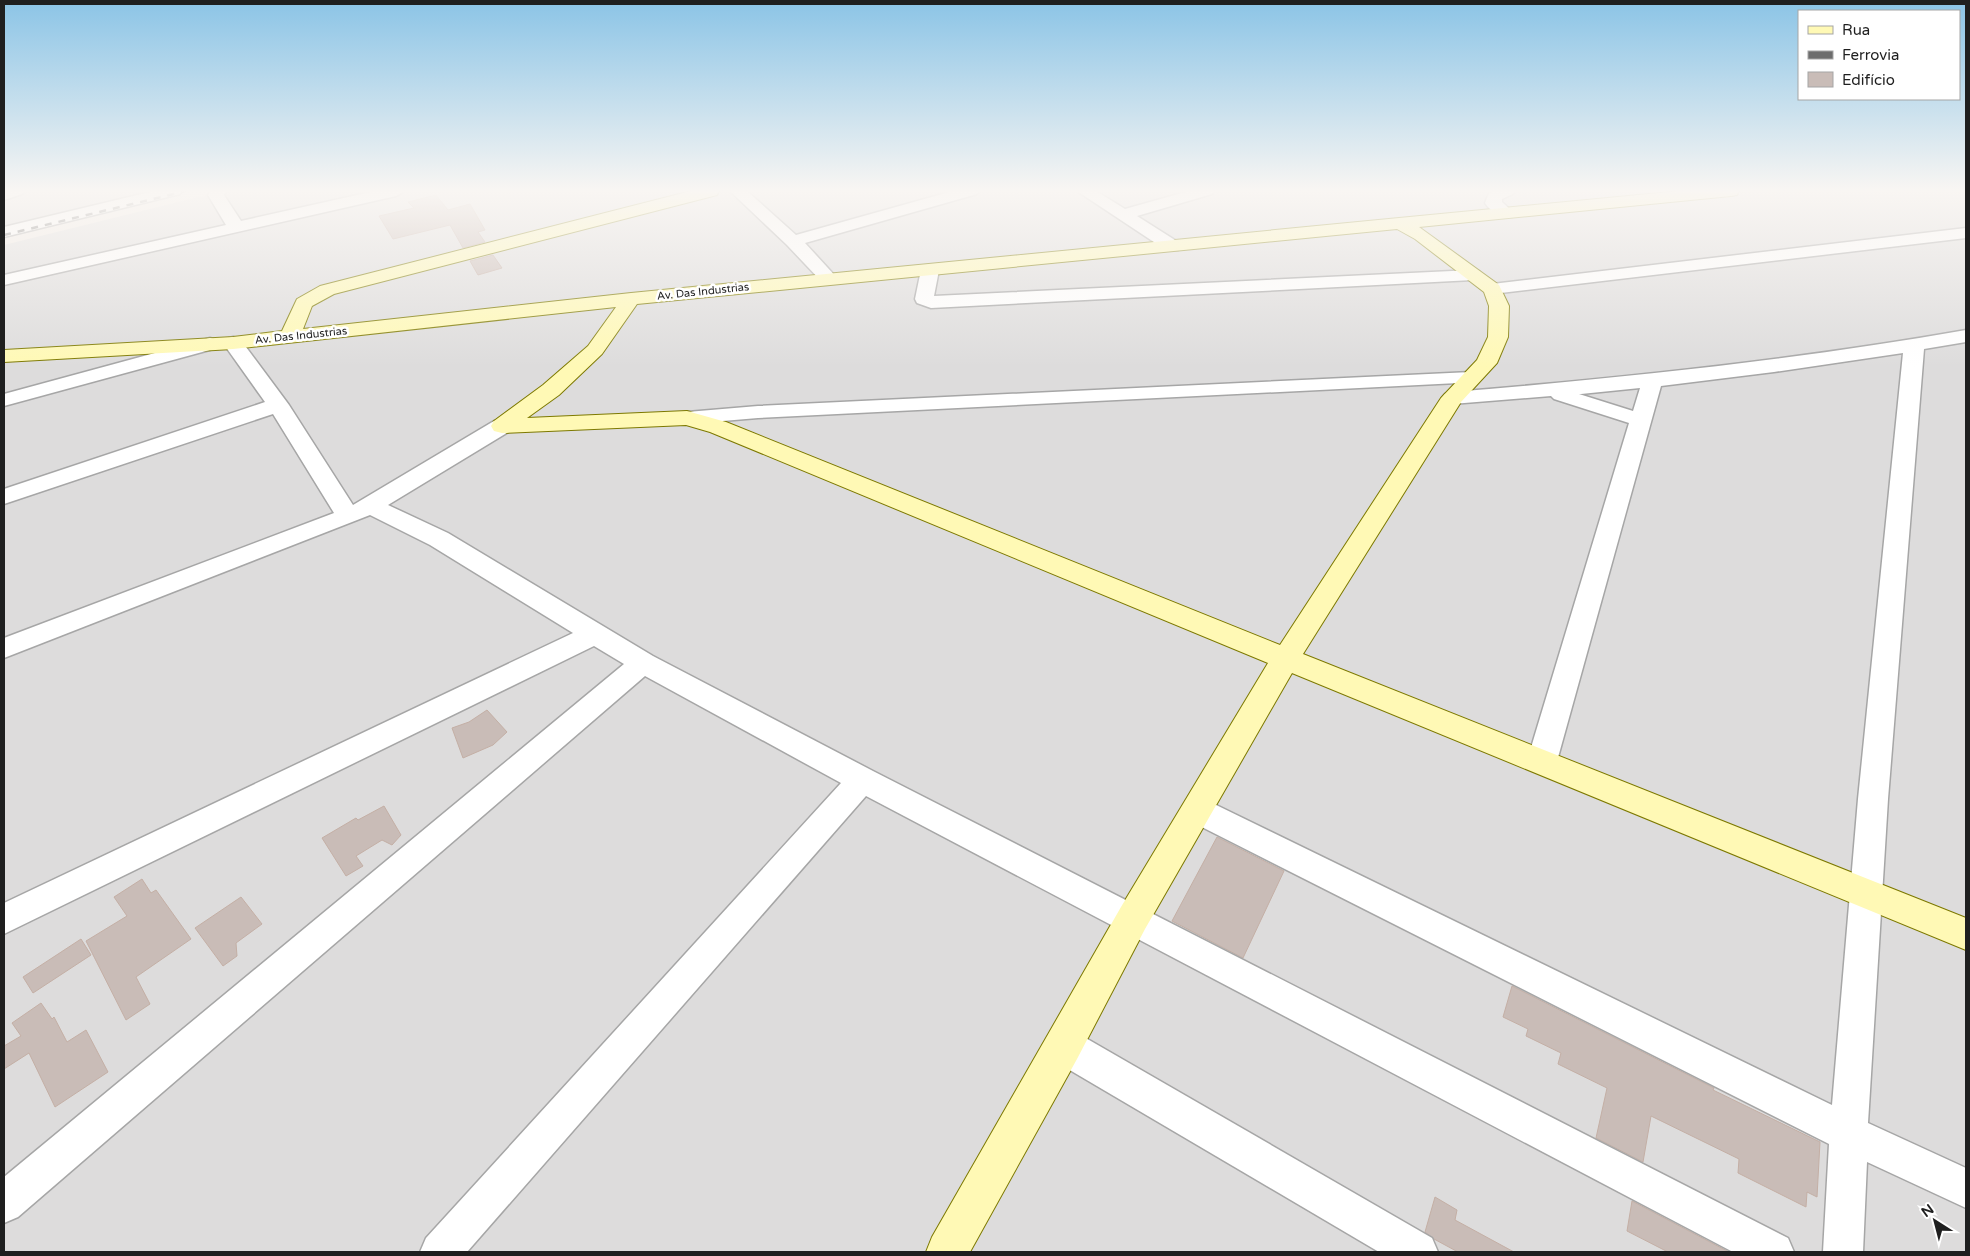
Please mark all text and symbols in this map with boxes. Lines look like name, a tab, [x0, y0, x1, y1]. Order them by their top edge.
legend	[1798, 10, 1960, 100]
text: Rua	[1842, 21, 1870, 39]
text: Ferrovia	[1842, 46, 1899, 64]
text: Edifício	[1842, 71, 1895, 89]
street label: Av. Das Industrias	[656, 280, 750, 303]
street label: Av. Das Industrias	[254, 324, 348, 347]
north arrow	[1910, 1196, 1960, 1246]
text: N	[1918, 1201, 1937, 1221]

